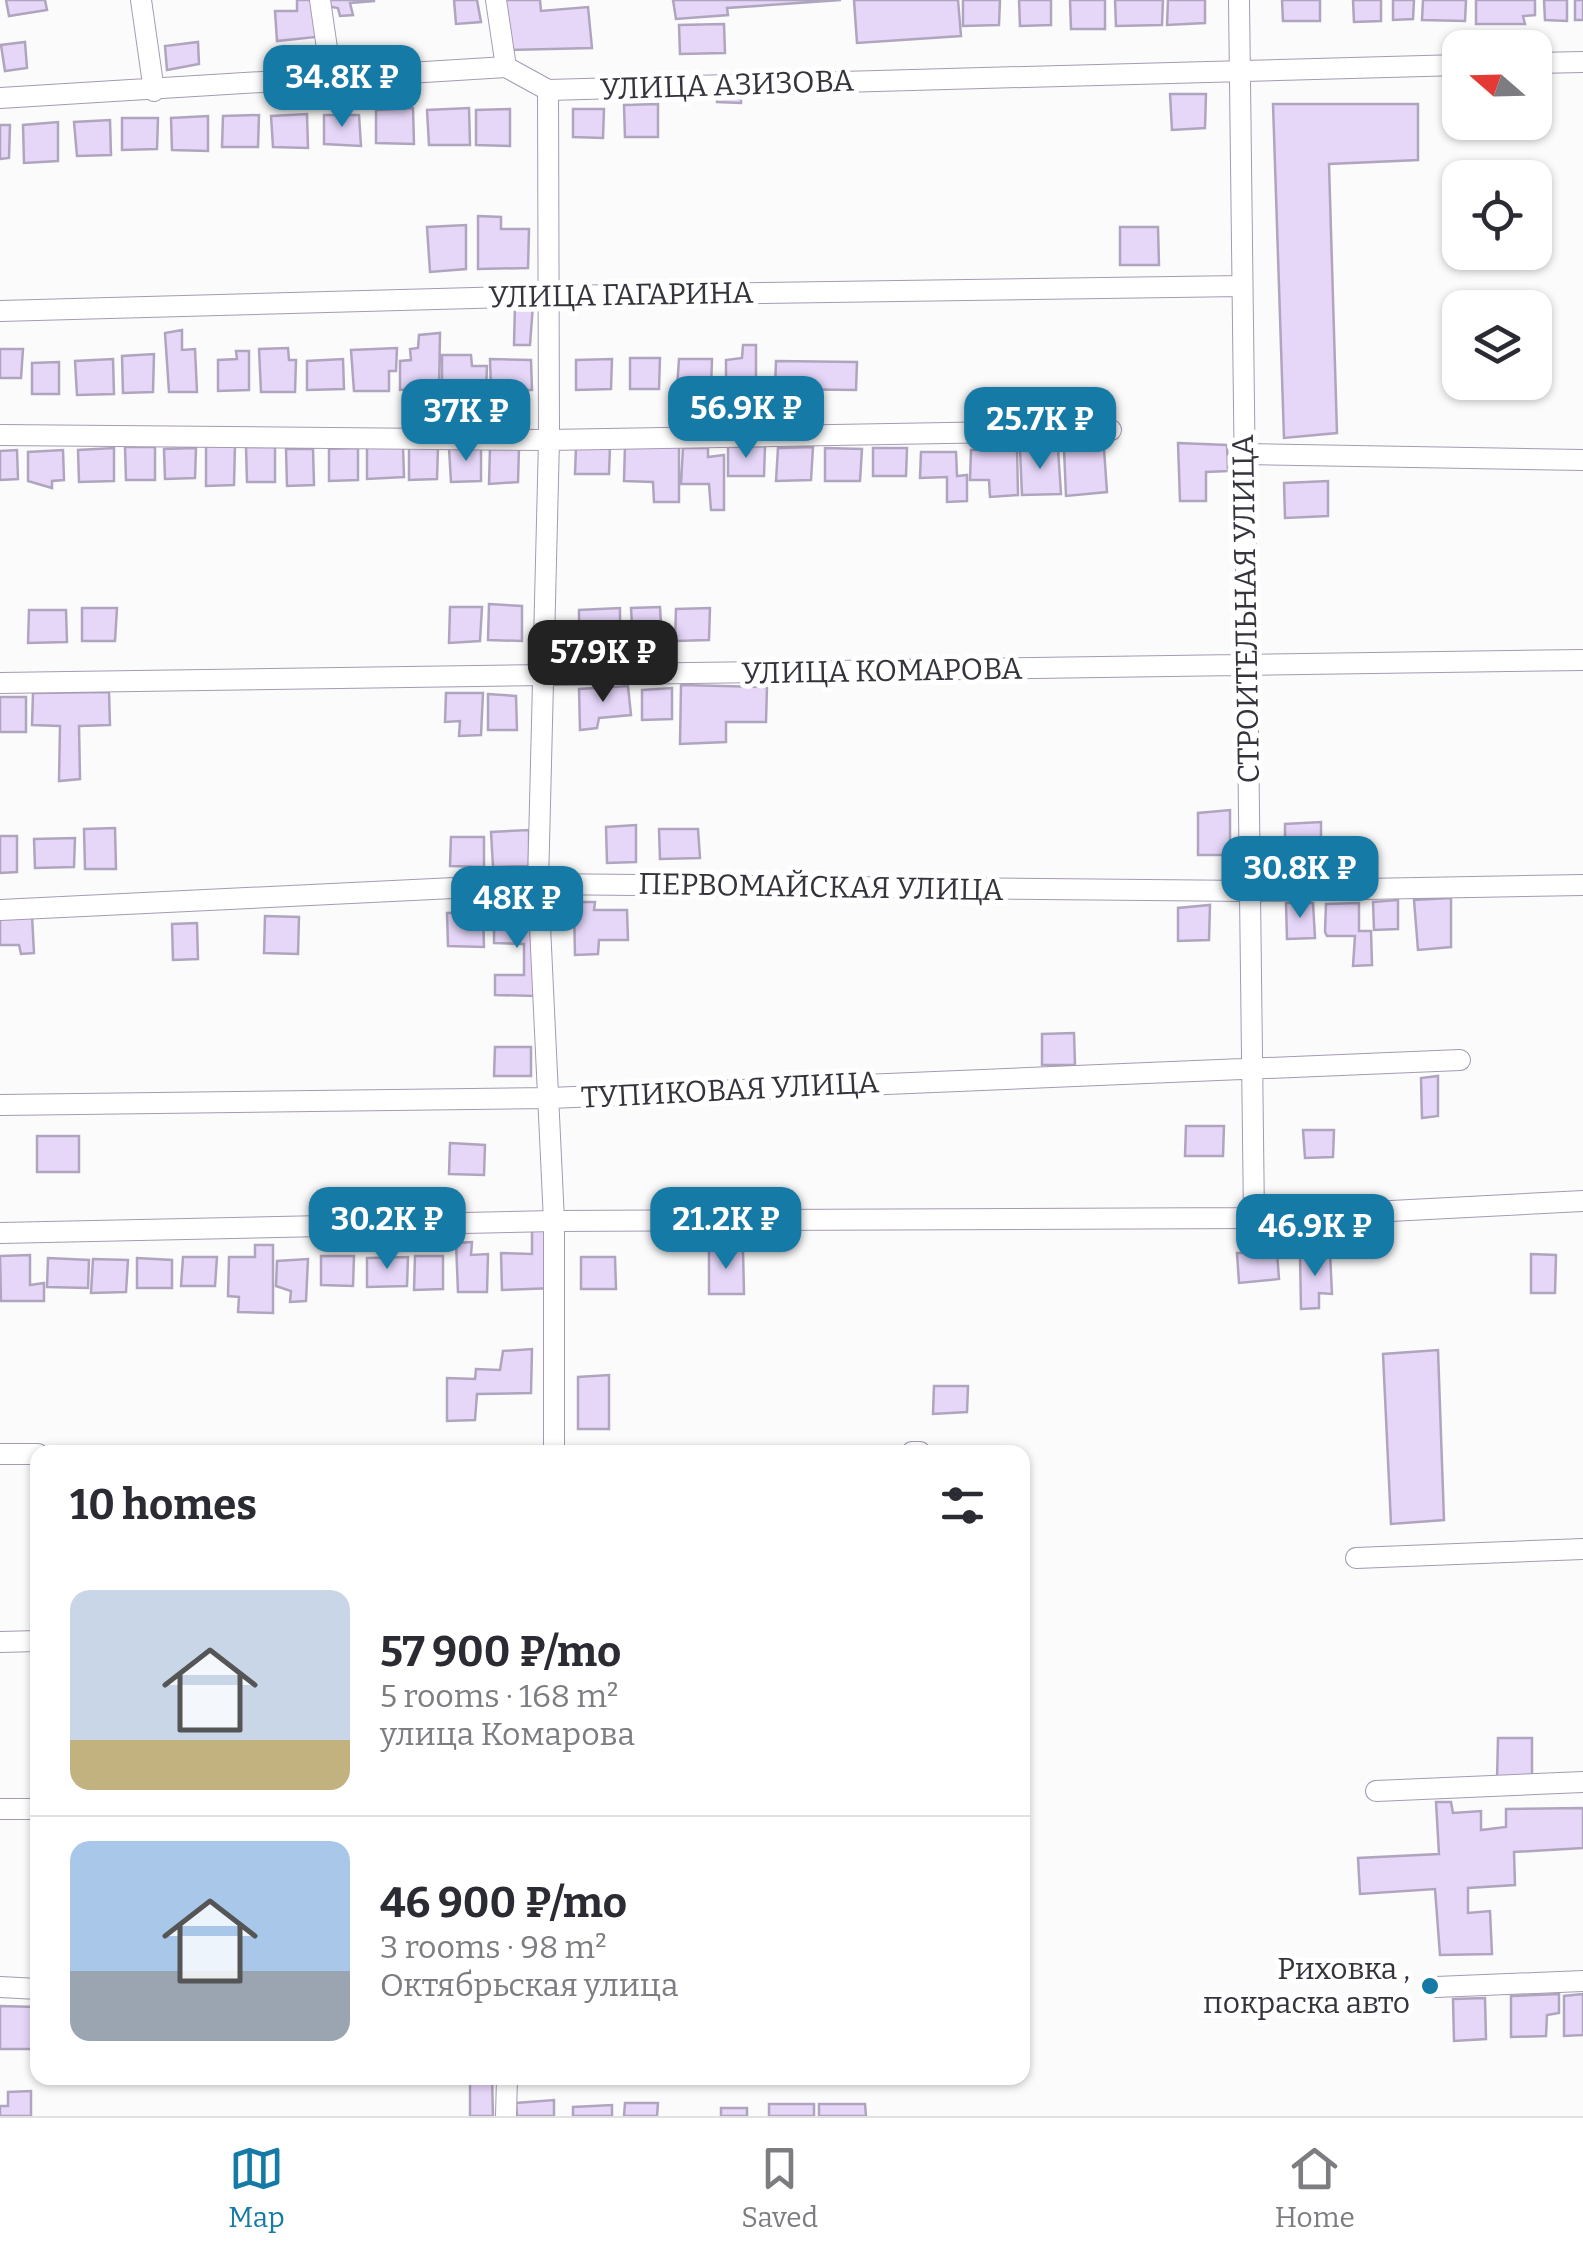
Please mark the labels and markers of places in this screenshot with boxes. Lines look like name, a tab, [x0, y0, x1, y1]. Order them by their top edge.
pin: 34.8K ₽	[250, 45, 434, 130]
pin: 56.9K ₽	[654, 376, 838, 461]
pin: 37K ₽	[396, 379, 536, 464]
pin: 25.7K ₽	[948, 387, 1132, 472]
pin: 57.9K ₽	[511, 620, 695, 705]
pin: 30.8K ₽	[1208, 836, 1392, 921]
pin: 48K ₽	[447, 866, 587, 951]
pin: 30.2K ₽	[295, 1187, 479, 1272]
pin: 21.2K ₽	[634, 1187, 818, 1272]
pin: 46.9K ₽	[1223, 1194, 1407, 1279]
place label: Риховка , покраска авто	[1203, 1951, 1410, 2021]
marker: Риховка , покраска авто	[1419, 1975, 1441, 1997]

